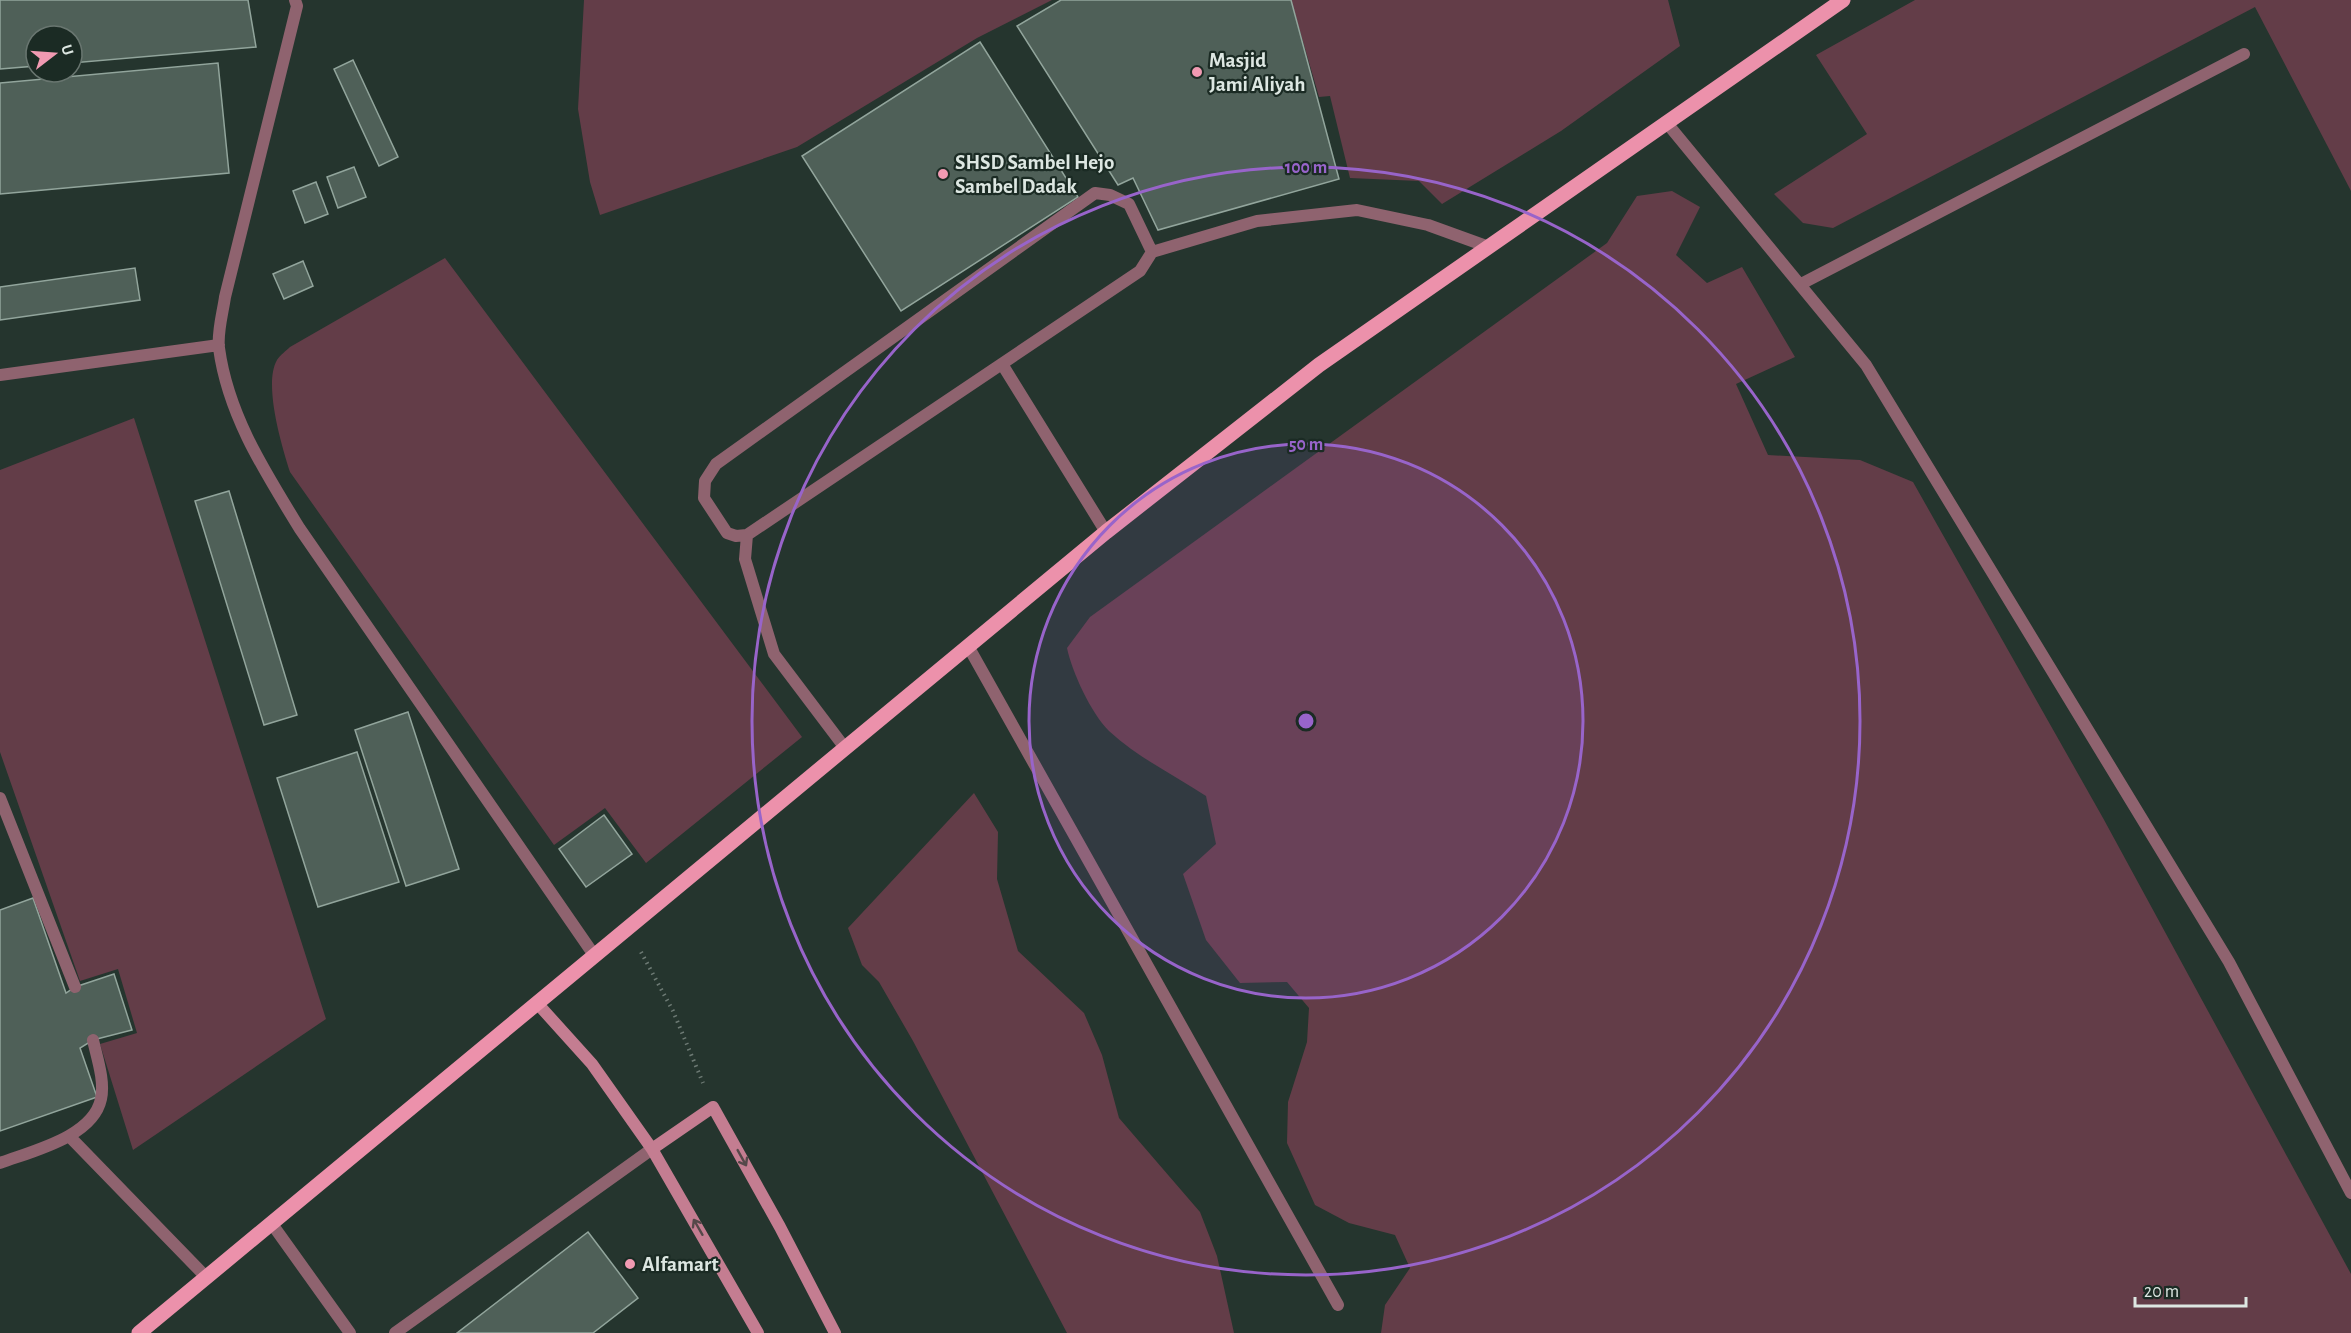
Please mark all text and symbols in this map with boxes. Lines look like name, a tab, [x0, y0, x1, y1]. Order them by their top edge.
north arrow	[24, 24, 84, 84]
text: U	[58, 43, 77, 57]
place label: Masjid Jami Aliyah	[1209, 50, 1305, 95]
marker: Masjid Jami Aliyah	[1190, 65, 1204, 79]
place label: SHSD Sambel Hejo Sambel Dadak	[955, 152, 1114, 197]
text: 100 m	[1285, 159, 1327, 177]
marker: SHSD Sambel Hejo Sambel Dadak	[936, 167, 950, 181]
text: 50 m	[1289, 436, 1323, 454]
centre of rings	[1296, 711, 1316, 731]
one-way arrow	[736, 1149, 748, 1166]
one-way arrow	[692, 1219, 704, 1236]
place label: Alfamart	[642, 1254, 718, 1275]
marker: Alfamart	[623, 1257, 637, 1271]
scale bar	[2135, 1270, 2246, 1308]
text: 20 m	[2144, 1283, 2179, 1301]

